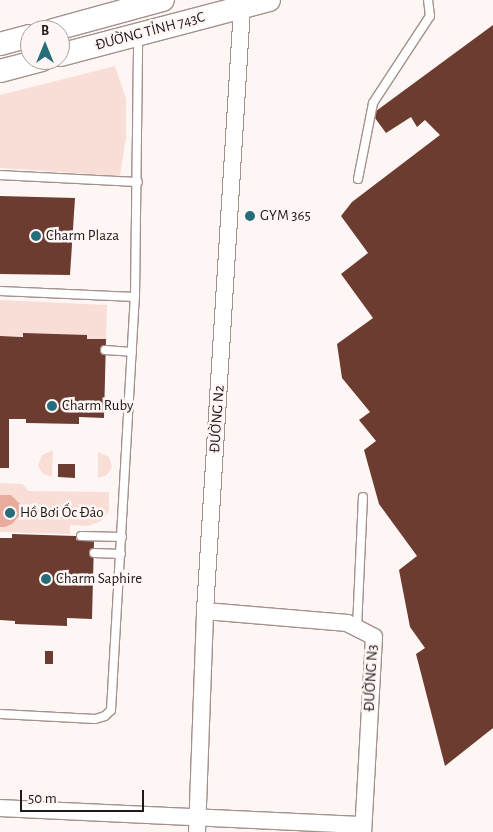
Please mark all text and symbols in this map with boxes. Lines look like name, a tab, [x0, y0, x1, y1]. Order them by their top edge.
street label: ĐƯỜNG TỈNH 743C	[93, 8, 207, 54]
north arrow	[20, 20, 70, 70]
text: B	[41, 24, 49, 38]
place label: GYM 365	[260, 207, 311, 225]
marker: GYM 365	[244, 210, 256, 222]
place label: Charm Plaza	[46, 227, 119, 245]
marker: Charm Plaza	[30, 230, 42, 242]
street label: ĐƯỜNG N2	[206, 384, 228, 454]
place label: Charm Ruby	[62, 397, 133, 415]
marker: Charm Ruby	[46, 400, 58, 412]
place label: Hồ Bơi Ốc Đảo	[20, 504, 104, 522]
marker: Hồ Bơi Ốc Đảo	[4, 507, 16, 519]
place label: Charm Saphire	[56, 570, 142, 588]
marker: Charm Saphire	[40, 573, 52, 585]
street label: ĐƯỜNG N3	[360, 644, 382, 712]
scale bar	[22, 780, 146, 812]
text: 50 m	[28, 791, 57, 806]

